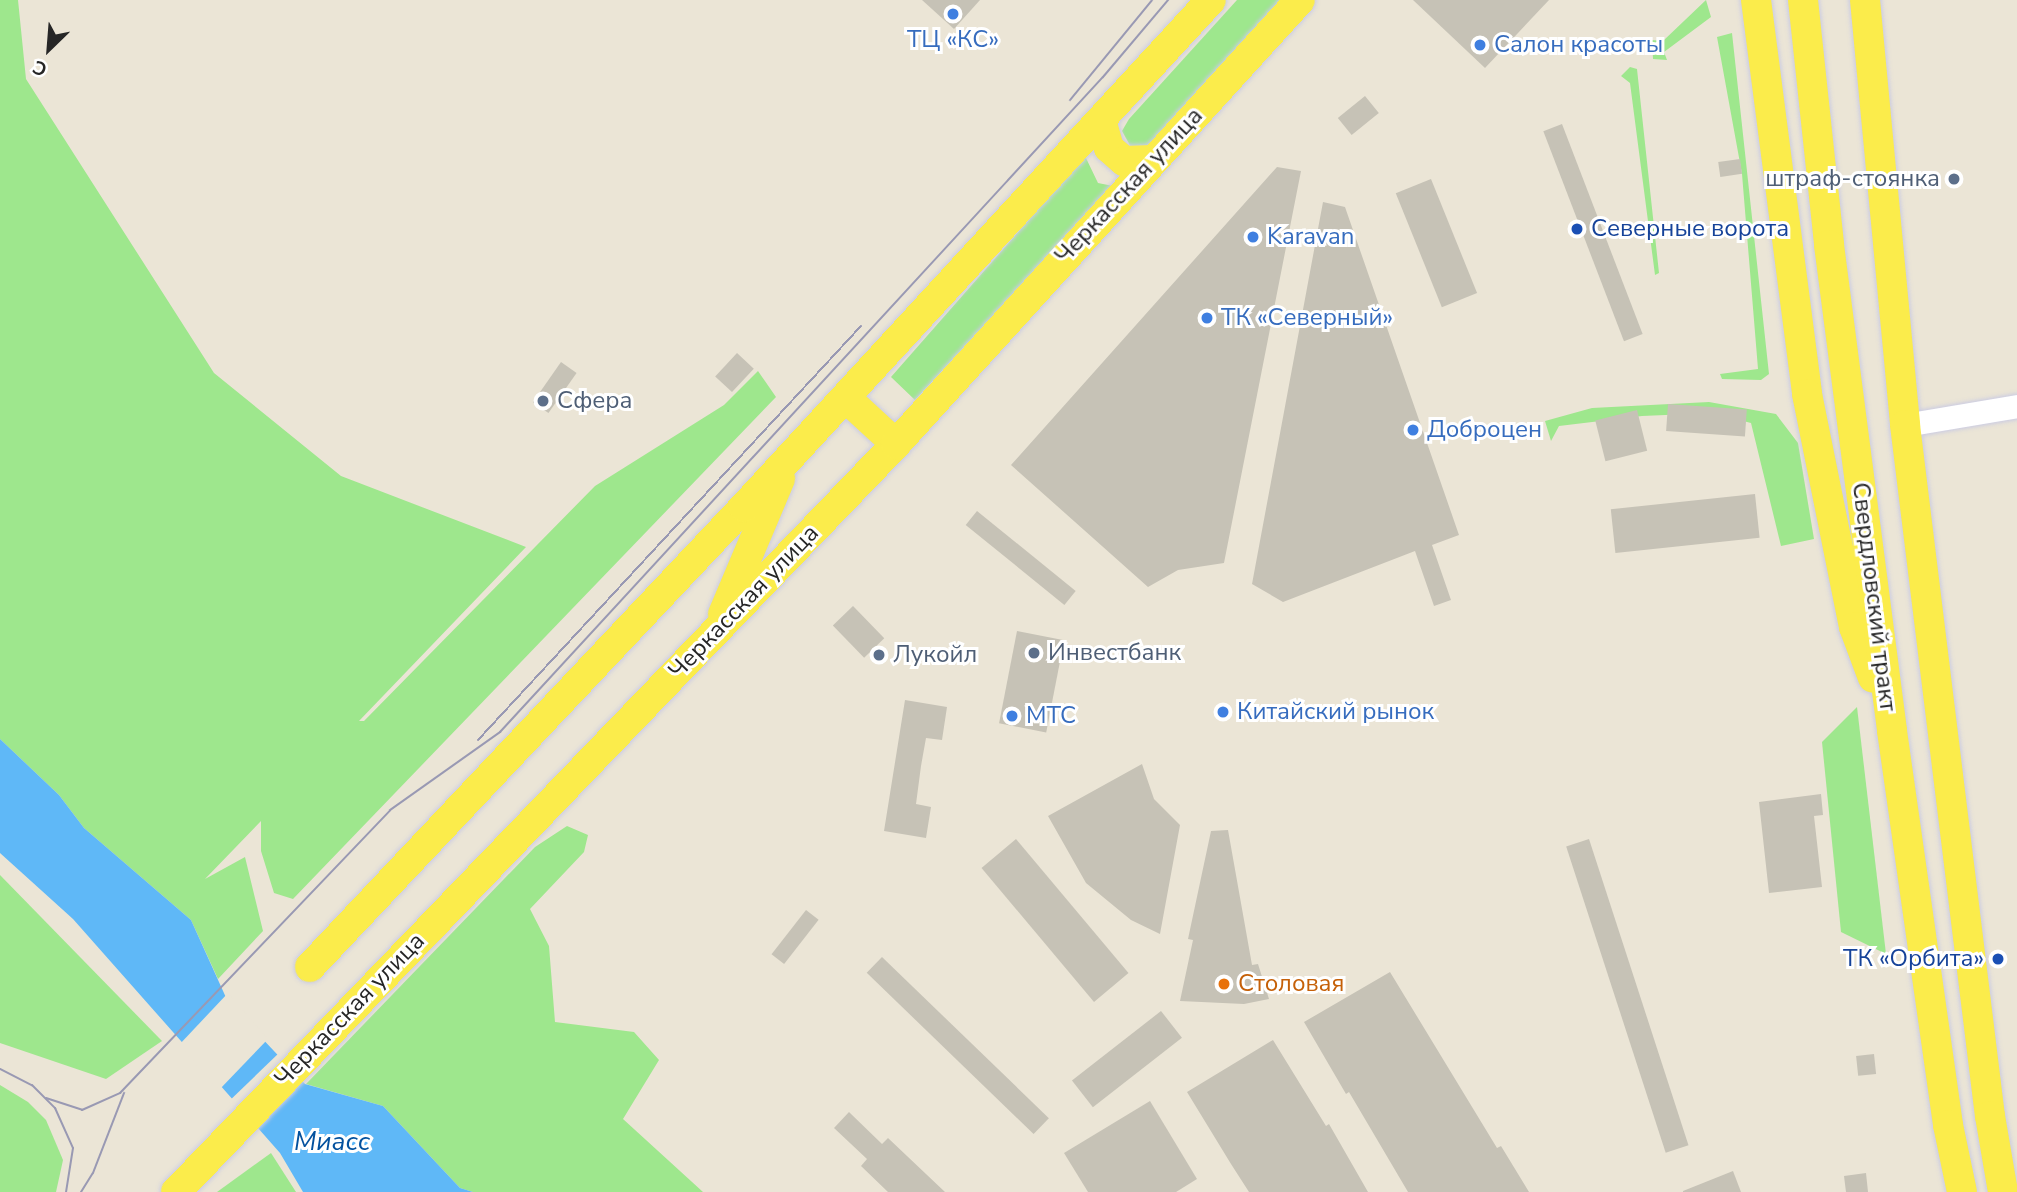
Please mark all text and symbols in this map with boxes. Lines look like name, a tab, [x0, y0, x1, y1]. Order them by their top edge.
marker: ТЦ «КС»	[945, 6, 961, 22]
north arrow	[14, 14, 84, 84]
place label: ТЦ «КС»	[907, 26, 999, 54]
place label: Салон красоты	[1494, 31, 1663, 59]
marker: Салон красоты	[1472, 37, 1488, 53]
text: С	[29, 54, 51, 83]
street label: Черкасская улица	[1049, 102, 1209, 270]
place label: штраф-стоянка	[1765, 165, 1940, 193]
marker: штраф-стоянка	[1946, 171, 1962, 187]
place label: Северные ворота	[1591, 215, 1789, 243]
marker: Северные ворота	[1569, 221, 1585, 237]
place label: Karavan	[1267, 223, 1354, 251]
marker: Karavan	[1245, 229, 1261, 245]
place label: ТК «Северный»	[1221, 304, 1393, 332]
marker: ТК «Северный»	[1199, 310, 1215, 326]
place label: Сфера	[557, 387, 632, 415]
marker: Сфера	[535, 393, 551, 409]
place label: Доброцен	[1427, 416, 1542, 444]
marker: Доброцен	[1405, 422, 1421, 438]
street label: Свердловский тракт	[1846, 481, 1902, 713]
street label: Черкасская улица	[663, 519, 825, 685]
place label: Инвестбанк	[1048, 639, 1181, 667]
place label: Лукойл	[893, 641, 977, 669]
marker: Инвестбанк	[1026, 645, 1042, 661]
marker: Лукойл	[871, 647, 887, 663]
place label: Китайский рынок	[1237, 698, 1434, 726]
place label: МТС	[1026, 702, 1076, 730]
marker: Китайский рынок	[1215, 704, 1231, 720]
marker: МТС	[1004, 708, 1020, 724]
street label: Черкасская улица	[269, 927, 431, 1093]
place label: ТК «Орбита»	[1843, 945, 1984, 973]
marker: ТК «Орбита»	[1990, 951, 2006, 967]
place label: Столовая	[1238, 970, 1344, 998]
marker: Столовая	[1216, 976, 1232, 992]
water label: Миасс	[294, 1126, 370, 1158]

